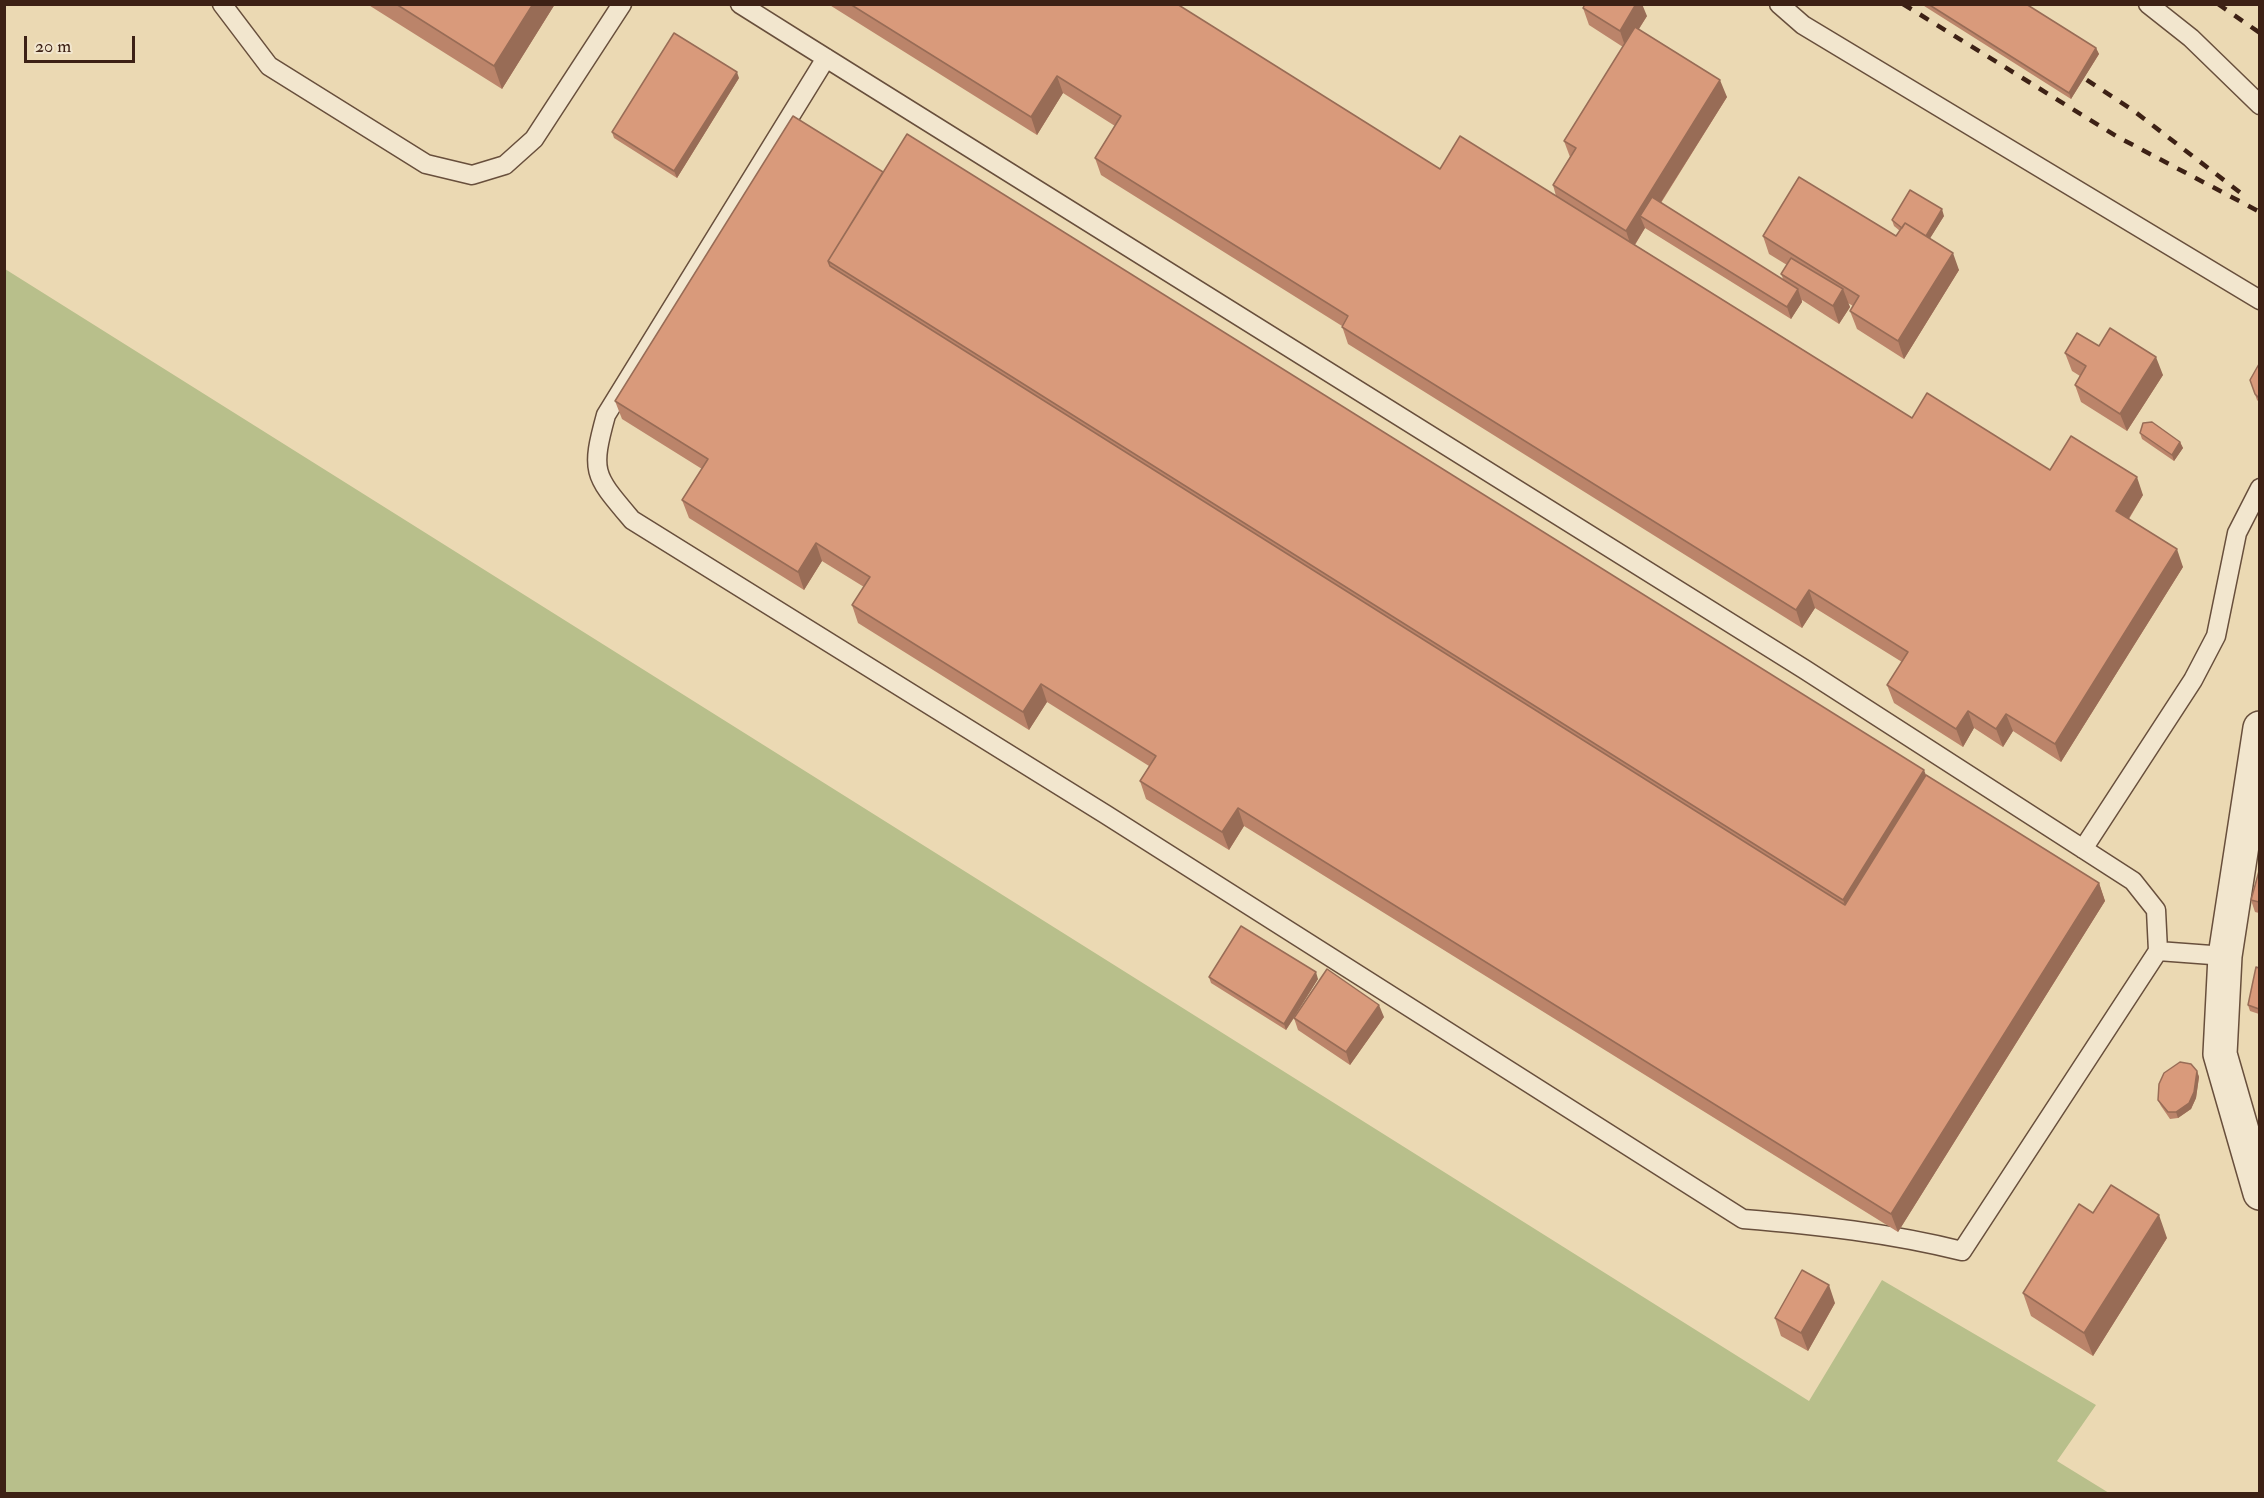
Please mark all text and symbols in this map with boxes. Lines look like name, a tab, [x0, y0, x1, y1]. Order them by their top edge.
scale bar	[27, 24, 138, 62]
text: 20 m	[35, 35, 71, 58]

